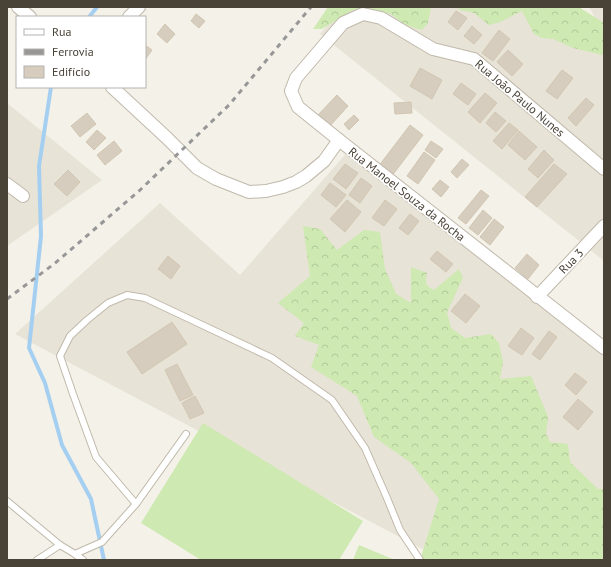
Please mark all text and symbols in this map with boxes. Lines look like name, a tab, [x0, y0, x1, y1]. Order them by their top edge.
legend	[16, 16, 146, 88]
text: Rua	[52, 24, 71, 39]
text: Ferrovia	[52, 44, 94, 59]
street label: Rua João Paulo Nunes	[472, 56, 568, 140]
text: Edifício	[52, 64, 90, 79]
street label: Rua Manoel Souza da Rocha	[346, 144, 468, 244]
street label: Rua 3	[555, 245, 587, 277]

